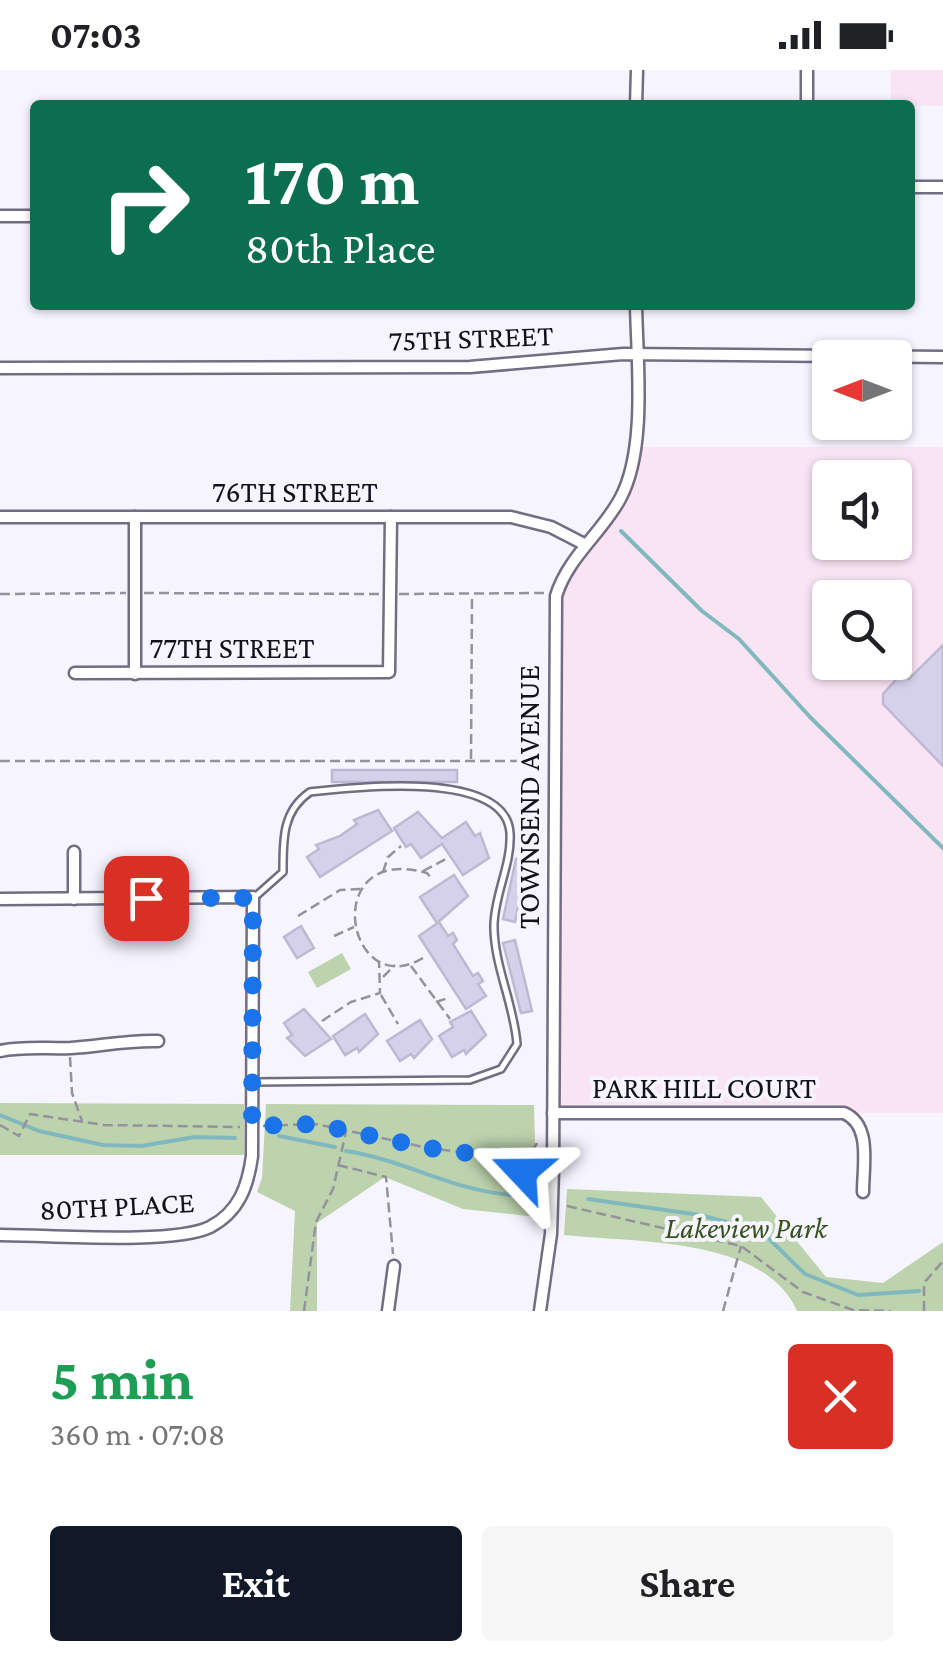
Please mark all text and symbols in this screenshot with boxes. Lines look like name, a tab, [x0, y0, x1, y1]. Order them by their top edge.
text: 07:03	[50, 14, 142, 56]
icon: right	[80, 140, 210, 270]
text: 170 m	[245, 141, 419, 219]
text: 80th Place	[245, 223, 436, 273]
street label: 75TH STREET	[388, 318, 554, 357]
north arrow	[812, 340, 912, 440]
map controls	[812, 340, 912, 680]
button: sound	[812, 460, 912, 560]
street label: 76TH STREET	[212, 475, 378, 508]
button: search	[812, 580, 912, 680]
street label: 77TH STREET	[150, 631, 315, 664]
street label: TOWNSEND AVENUE	[512, 665, 545, 929]
pin	[104, 856, 189, 941]
icon: arrive	[119, 871, 174, 926]
street label: PARK HILL COURT	[592, 1071, 816, 1104]
position arrow	[470, 1120, 574, 1224]
street label: 80TH PLACE	[39, 1185, 195, 1226]
park label: Lakeview Park	[665, 1211, 829, 1244]
button: close	[788, 1344, 893, 1449]
text: 5 min	[50, 1345, 194, 1412]
text: 360 m · 07:08	[50, 1416, 225, 1452]
button: Exit	[50, 1526, 462, 1641]
button: Share	[482, 1526, 893, 1641]

